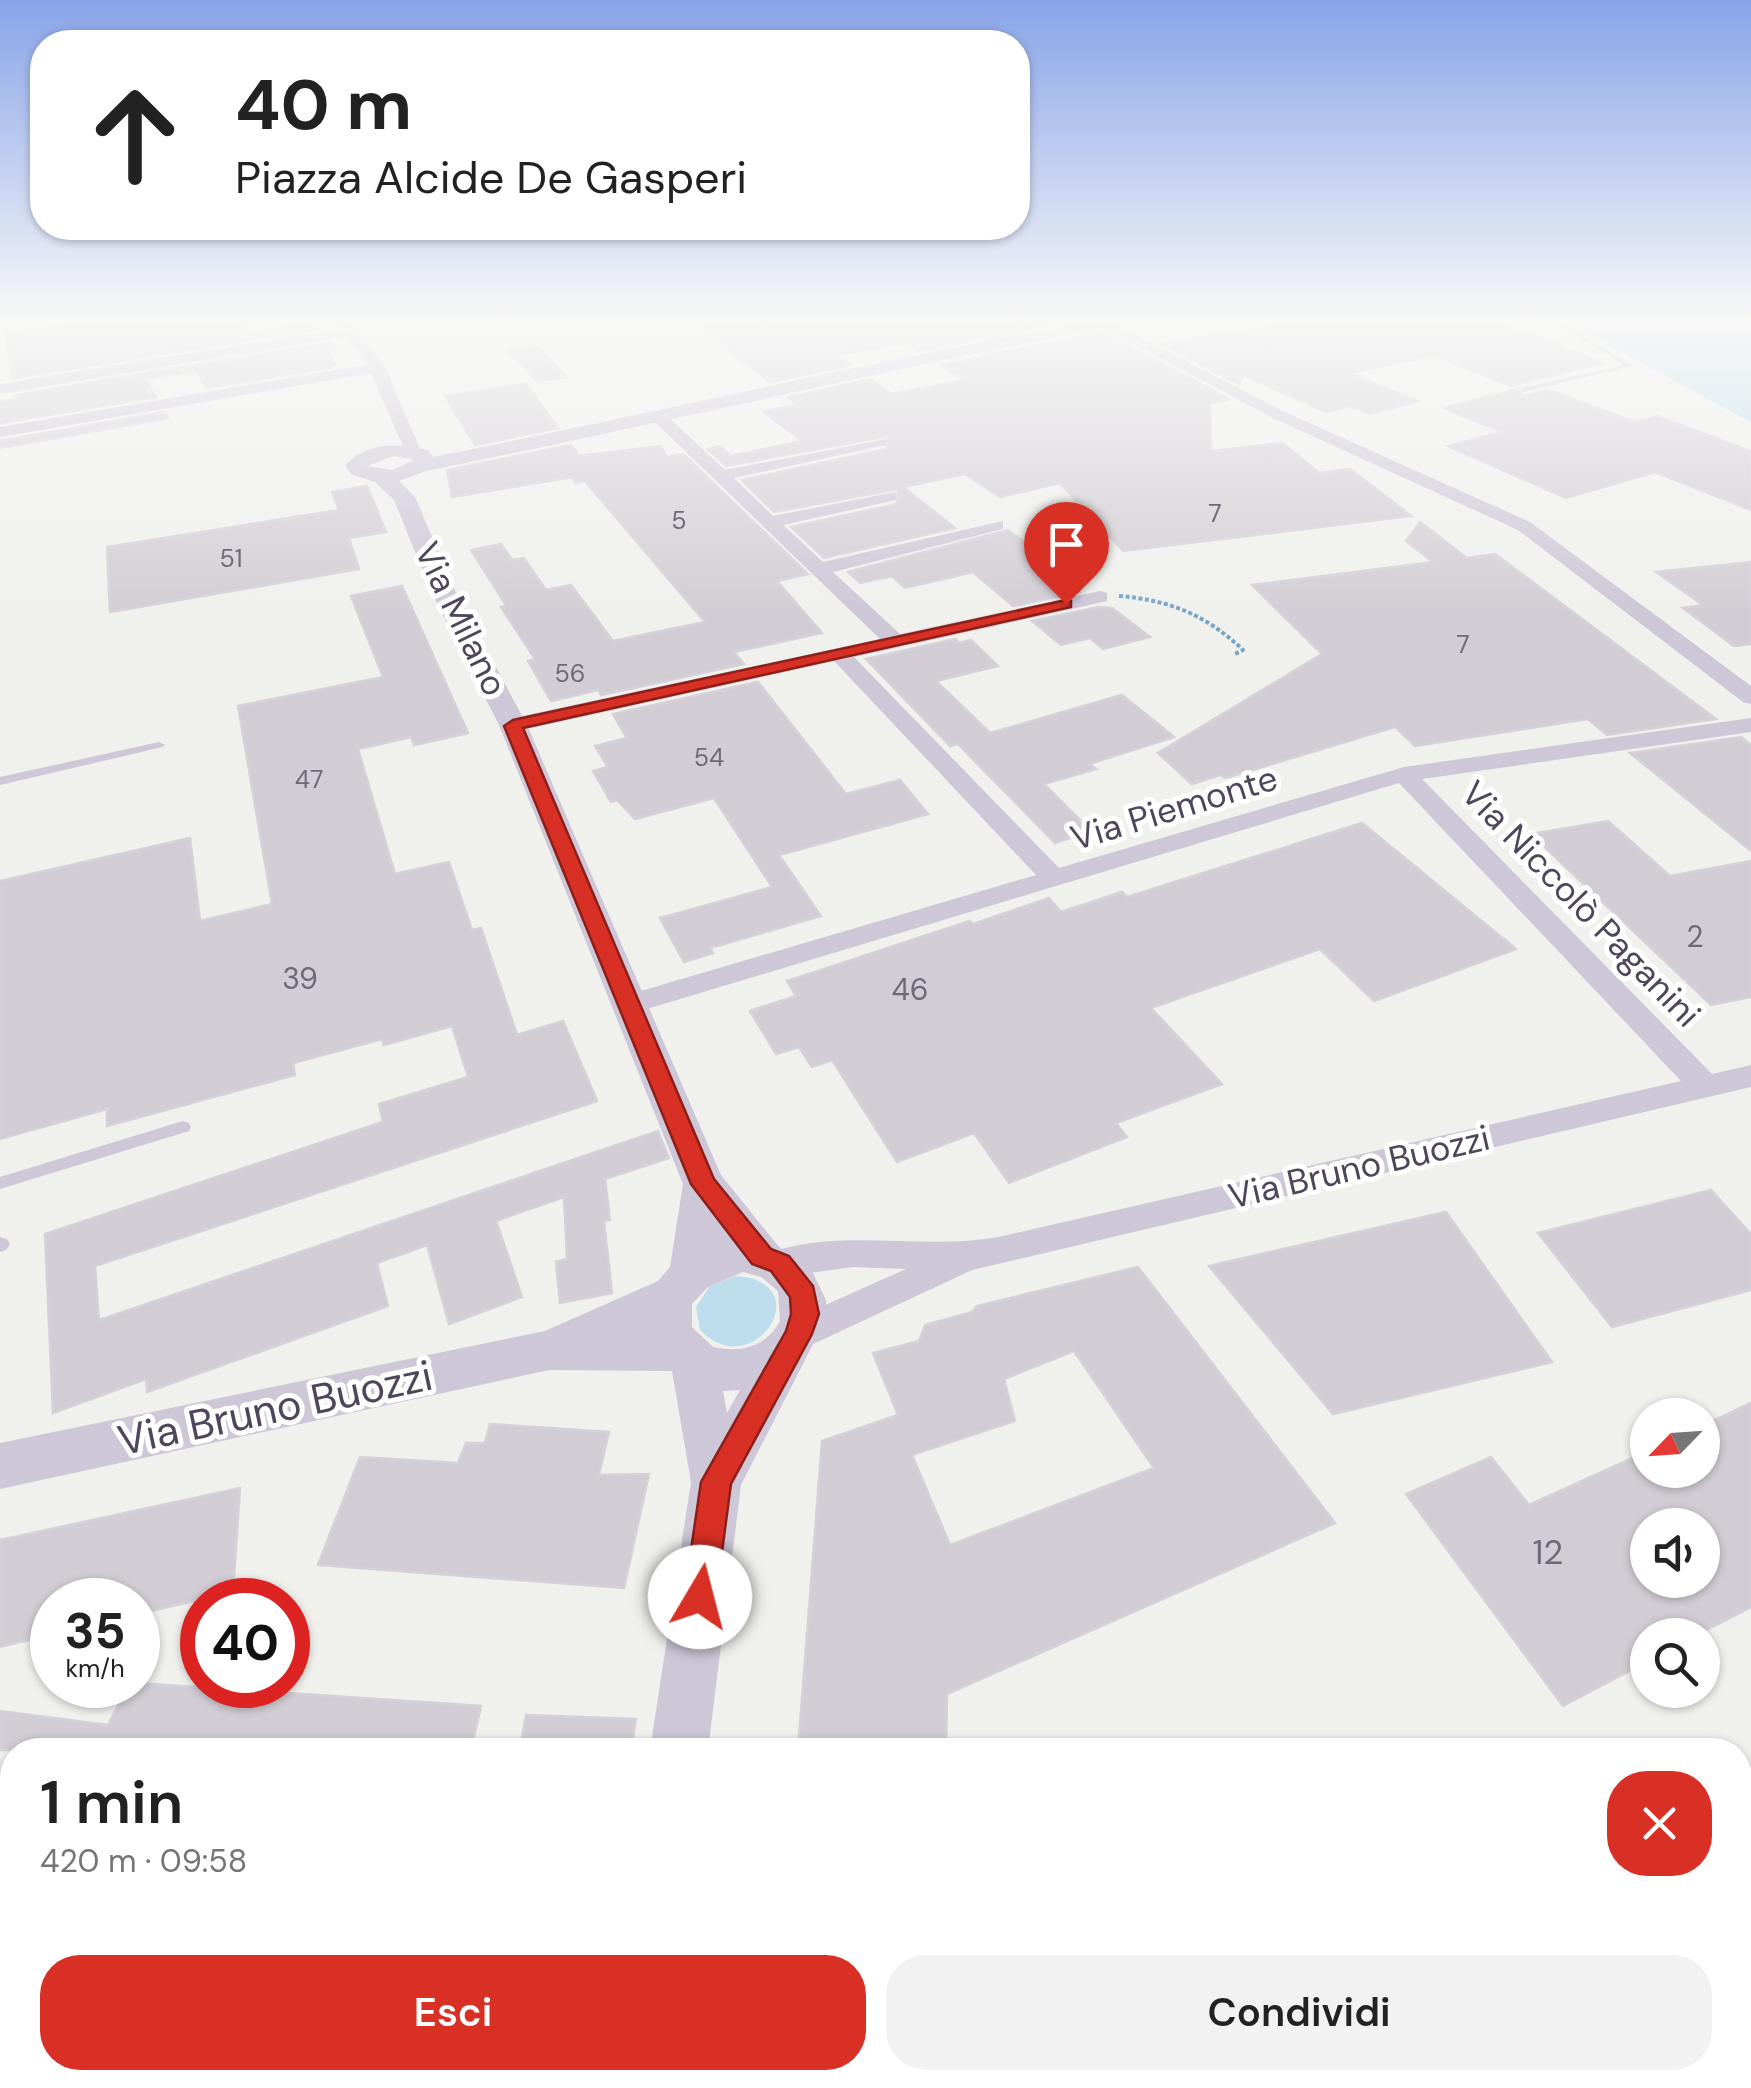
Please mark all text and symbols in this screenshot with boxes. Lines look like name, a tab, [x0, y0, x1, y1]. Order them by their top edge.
text: 40 m	[235, 60, 412, 151]
icon: ahead	[70, 70, 200, 200]
text: Piazza Alcide De Gasperi	[235, 148, 747, 207]
house number: 7	[1208, 497, 1222, 530]
pin	[1024, 502, 1109, 605]
house number: 5	[671, 504, 687, 537]
icon: arrive	[1039, 517, 1094, 572]
street label: Via Milano	[404, 534, 518, 704]
house number: 51	[219, 542, 243, 575]
house number: 7	[1456, 628, 1470, 661]
house number: 56	[555, 657, 585, 690]
house number: 54	[694, 741, 724, 774]
street label: Via Piemonte	[1065, 755, 1283, 861]
house number: 47	[295, 763, 323, 796]
street label: Via Niccolò Paganini	[1451, 771, 1711, 1037]
house number: 2	[1686, 917, 1704, 956]
house number: 39	[282, 959, 318, 998]
house number: 46	[891, 970, 929, 1009]
street label: Via Bruno Buozzi	[1224, 1115, 1494, 1219]
street label: Via Bruno Buozzi	[113, 1348, 437, 1468]
north arrow	[1630, 1398, 1720, 1488]
map controls	[1630, 1398, 1720, 1708]
button: sound	[1630, 1508, 1720, 1598]
house number: 12	[1532, 1529, 1564, 1575]
position arrow	[648, 1545, 752, 1649]
speed limit sign: 40	[180, 1578, 310, 1708]
text: 35	[64, 1598, 126, 1664]
button: search	[1630, 1618, 1720, 1708]
text: km/h	[65, 1652, 125, 1685]
text: 1 min	[40, 1763, 183, 1842]
button: close	[1607, 1771, 1712, 1876]
text: 420 m · 09:58	[40, 1840, 247, 1882]
button: Esci	[40, 1955, 866, 2070]
button: Condividi	[886, 1955, 1712, 2070]

